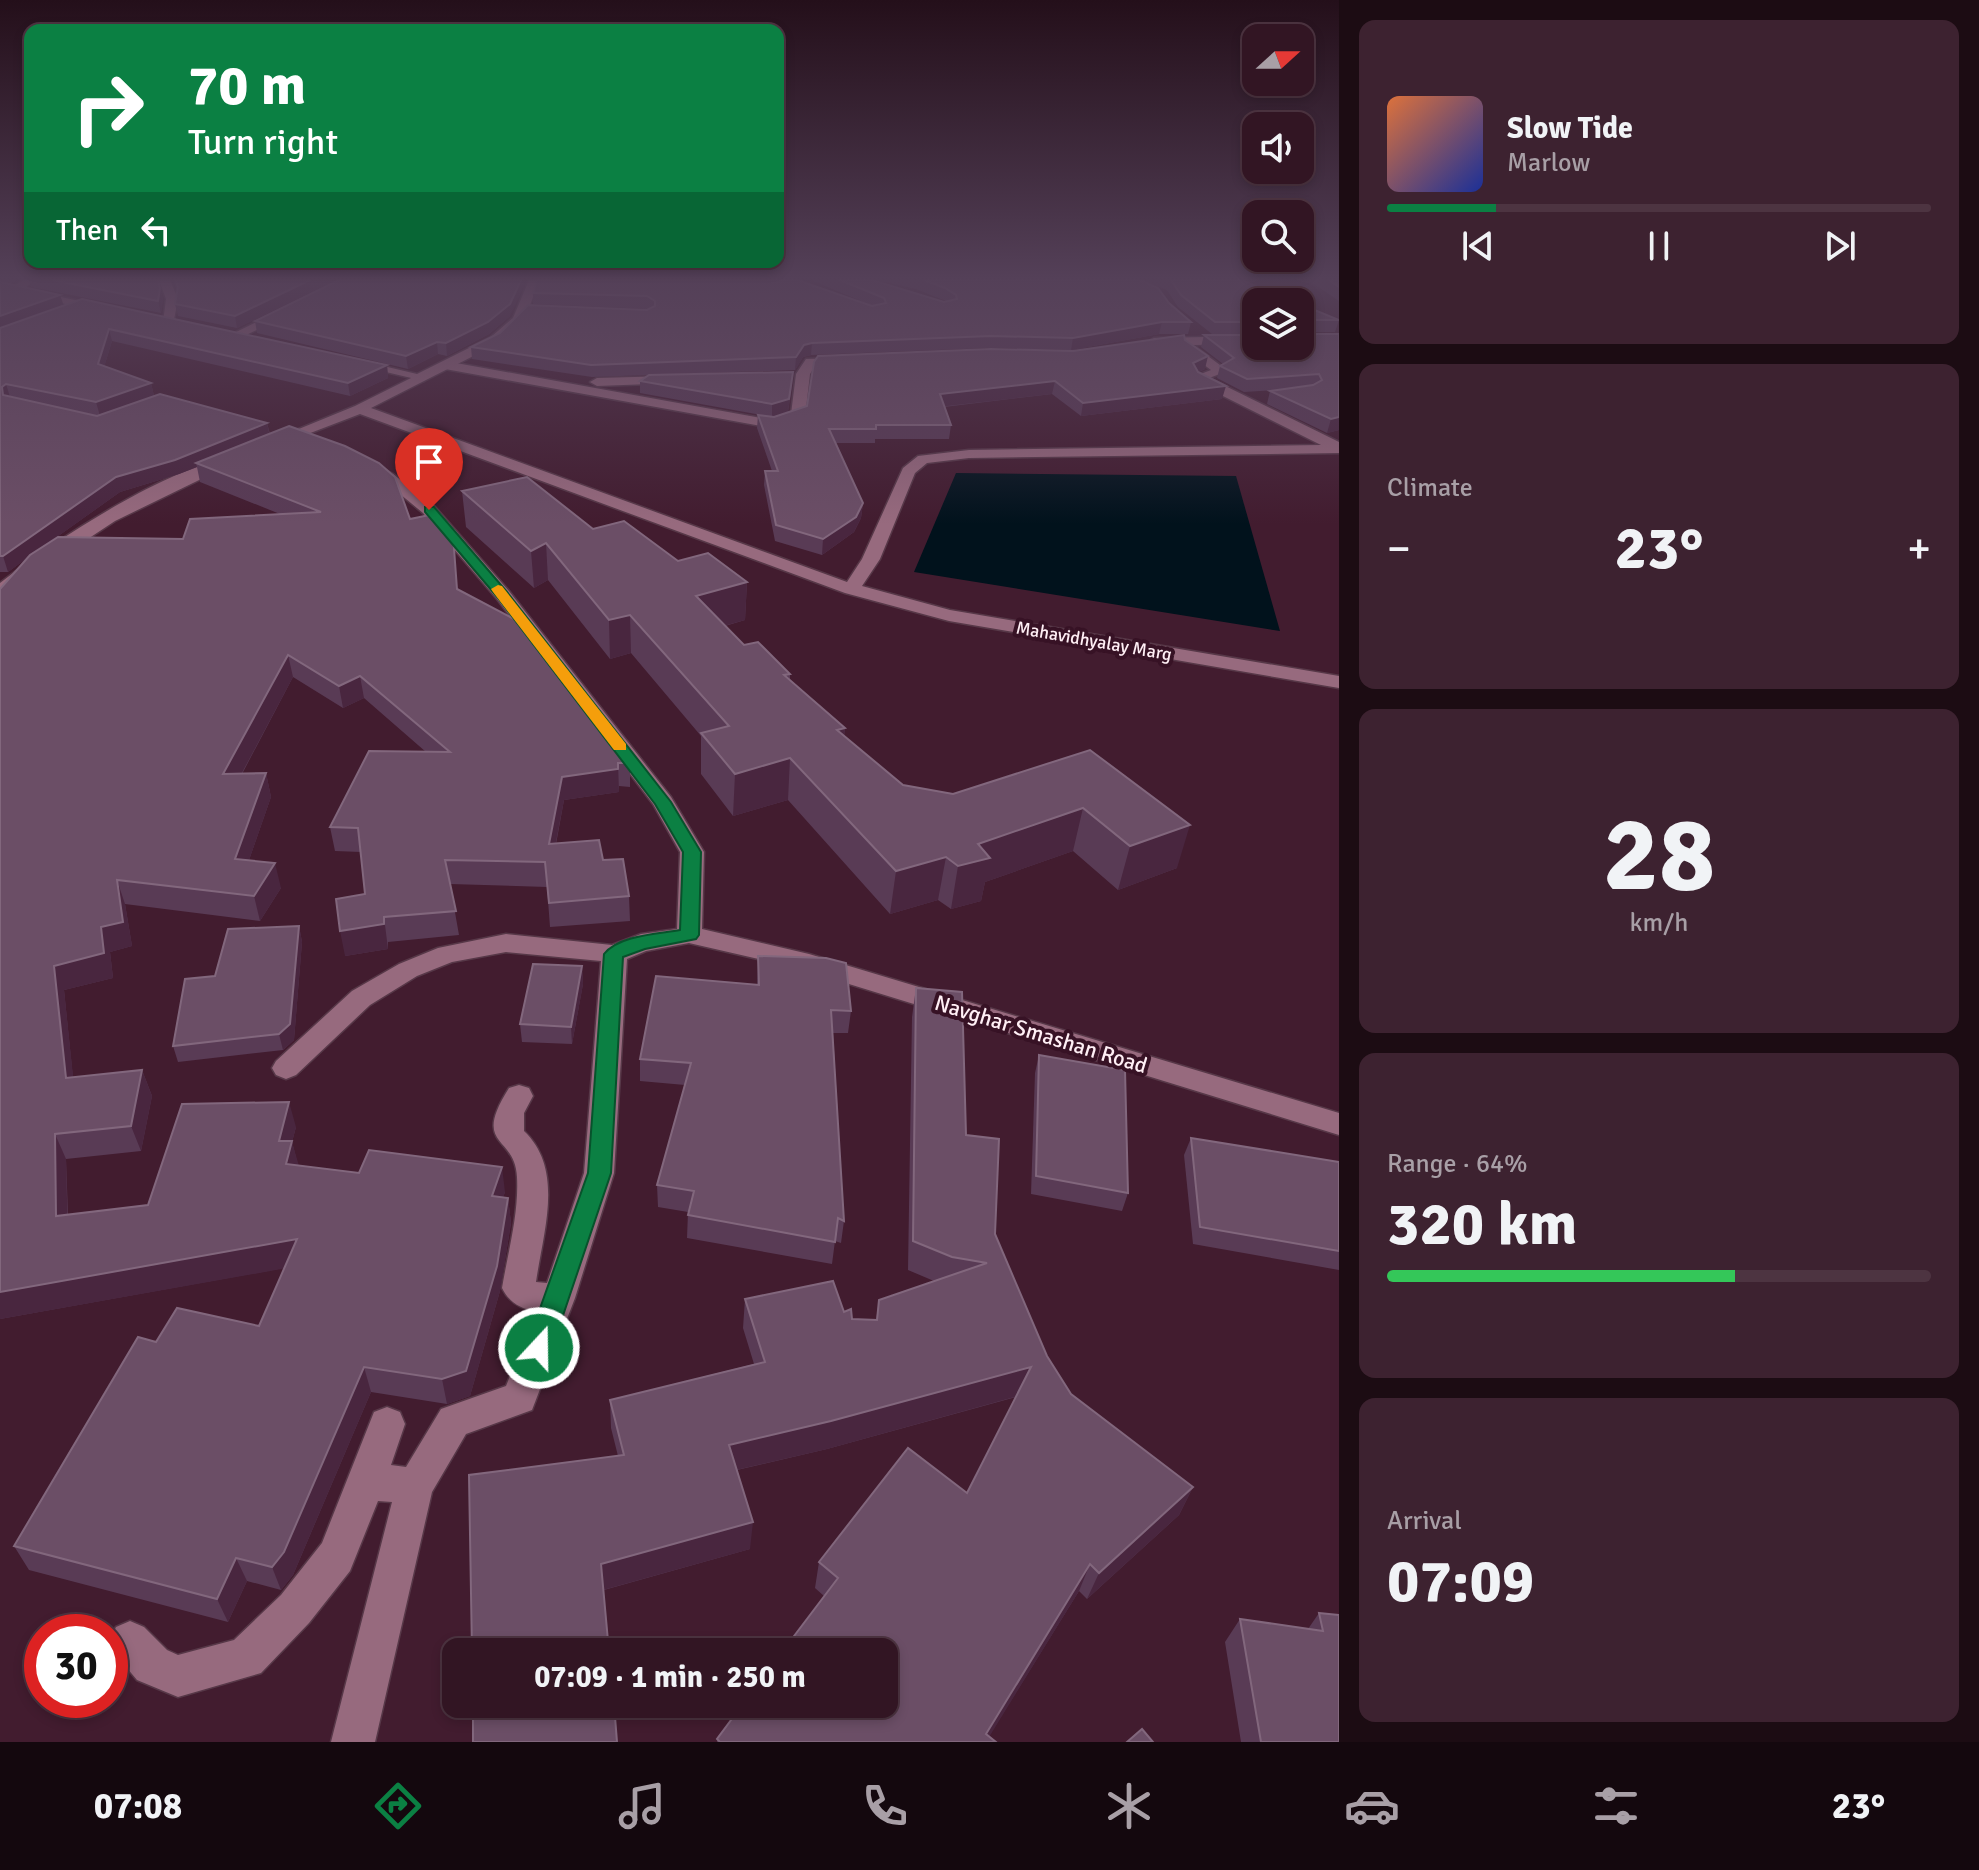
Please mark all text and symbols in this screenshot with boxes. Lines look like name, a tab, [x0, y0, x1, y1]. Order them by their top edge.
north arrow	[1242, 24, 1314, 96]
map controls	[1242, 24, 1314, 360]
text: 70 m	[188, 51, 306, 120]
icon: right	[56, 56, 160, 160]
text: Slow Tide	[1507, 110, 1633, 147]
button: sound	[1242, 112, 1314, 184]
text: Turn right	[188, 120, 338, 165]
text: Marlow	[1507, 147, 1590, 179]
button: search	[1242, 200, 1314, 272]
icon: left	[134, 208, 178, 252]
text: Then	[56, 212, 118, 249]
icon: previous	[1456, 224, 1500, 268]
icon: pause	[1637, 224, 1681, 268]
icon: next	[1818, 224, 1862, 268]
button: layers	[1242, 288, 1314, 360]
pin	[395, 428, 463, 510]
icon: arrive	[407, 440, 451, 484]
text: Climate	[1387, 472, 1473, 504]
text: 23°	[1615, 512, 1703, 586]
text: −	[1387, 522, 1411, 576]
text: +	[1907, 522, 1931, 576]
street label: Mahavidhyalay Marg	[1014, 616, 1174, 666]
text: 28	[1603, 791, 1715, 919]
text: km/h	[1630, 907, 1688, 939]
street label: Navghar Smashan Road	[931, 989, 1151, 1079]
text: Range · 64%	[1387, 1148, 1528, 1180]
text: 320 km	[1387, 1188, 1577, 1262]
position arrow	[497, 1306, 581, 1390]
text: Arrival	[1387, 1505, 1462, 1537]
text: 07:09	[1387, 1545, 1534, 1619]
speed limit sign: 30	[24, 1614, 128, 1718]
text: 07:09 · 1 min · 250 m	[534, 1659, 806, 1696]
icon: directions	[370, 1778, 426, 1834]
icon: music	[614, 1778, 670, 1834]
icon: phone	[857, 1778, 913, 1834]
icon: climate	[1101, 1778, 1157, 1834]
icon: car	[1344, 1778, 1400, 1834]
icon: filters	[1588, 1778, 1644, 1834]
text: 07:08	[94, 1784, 182, 1829]
text: 23°	[1832, 1784, 1885, 1829]

